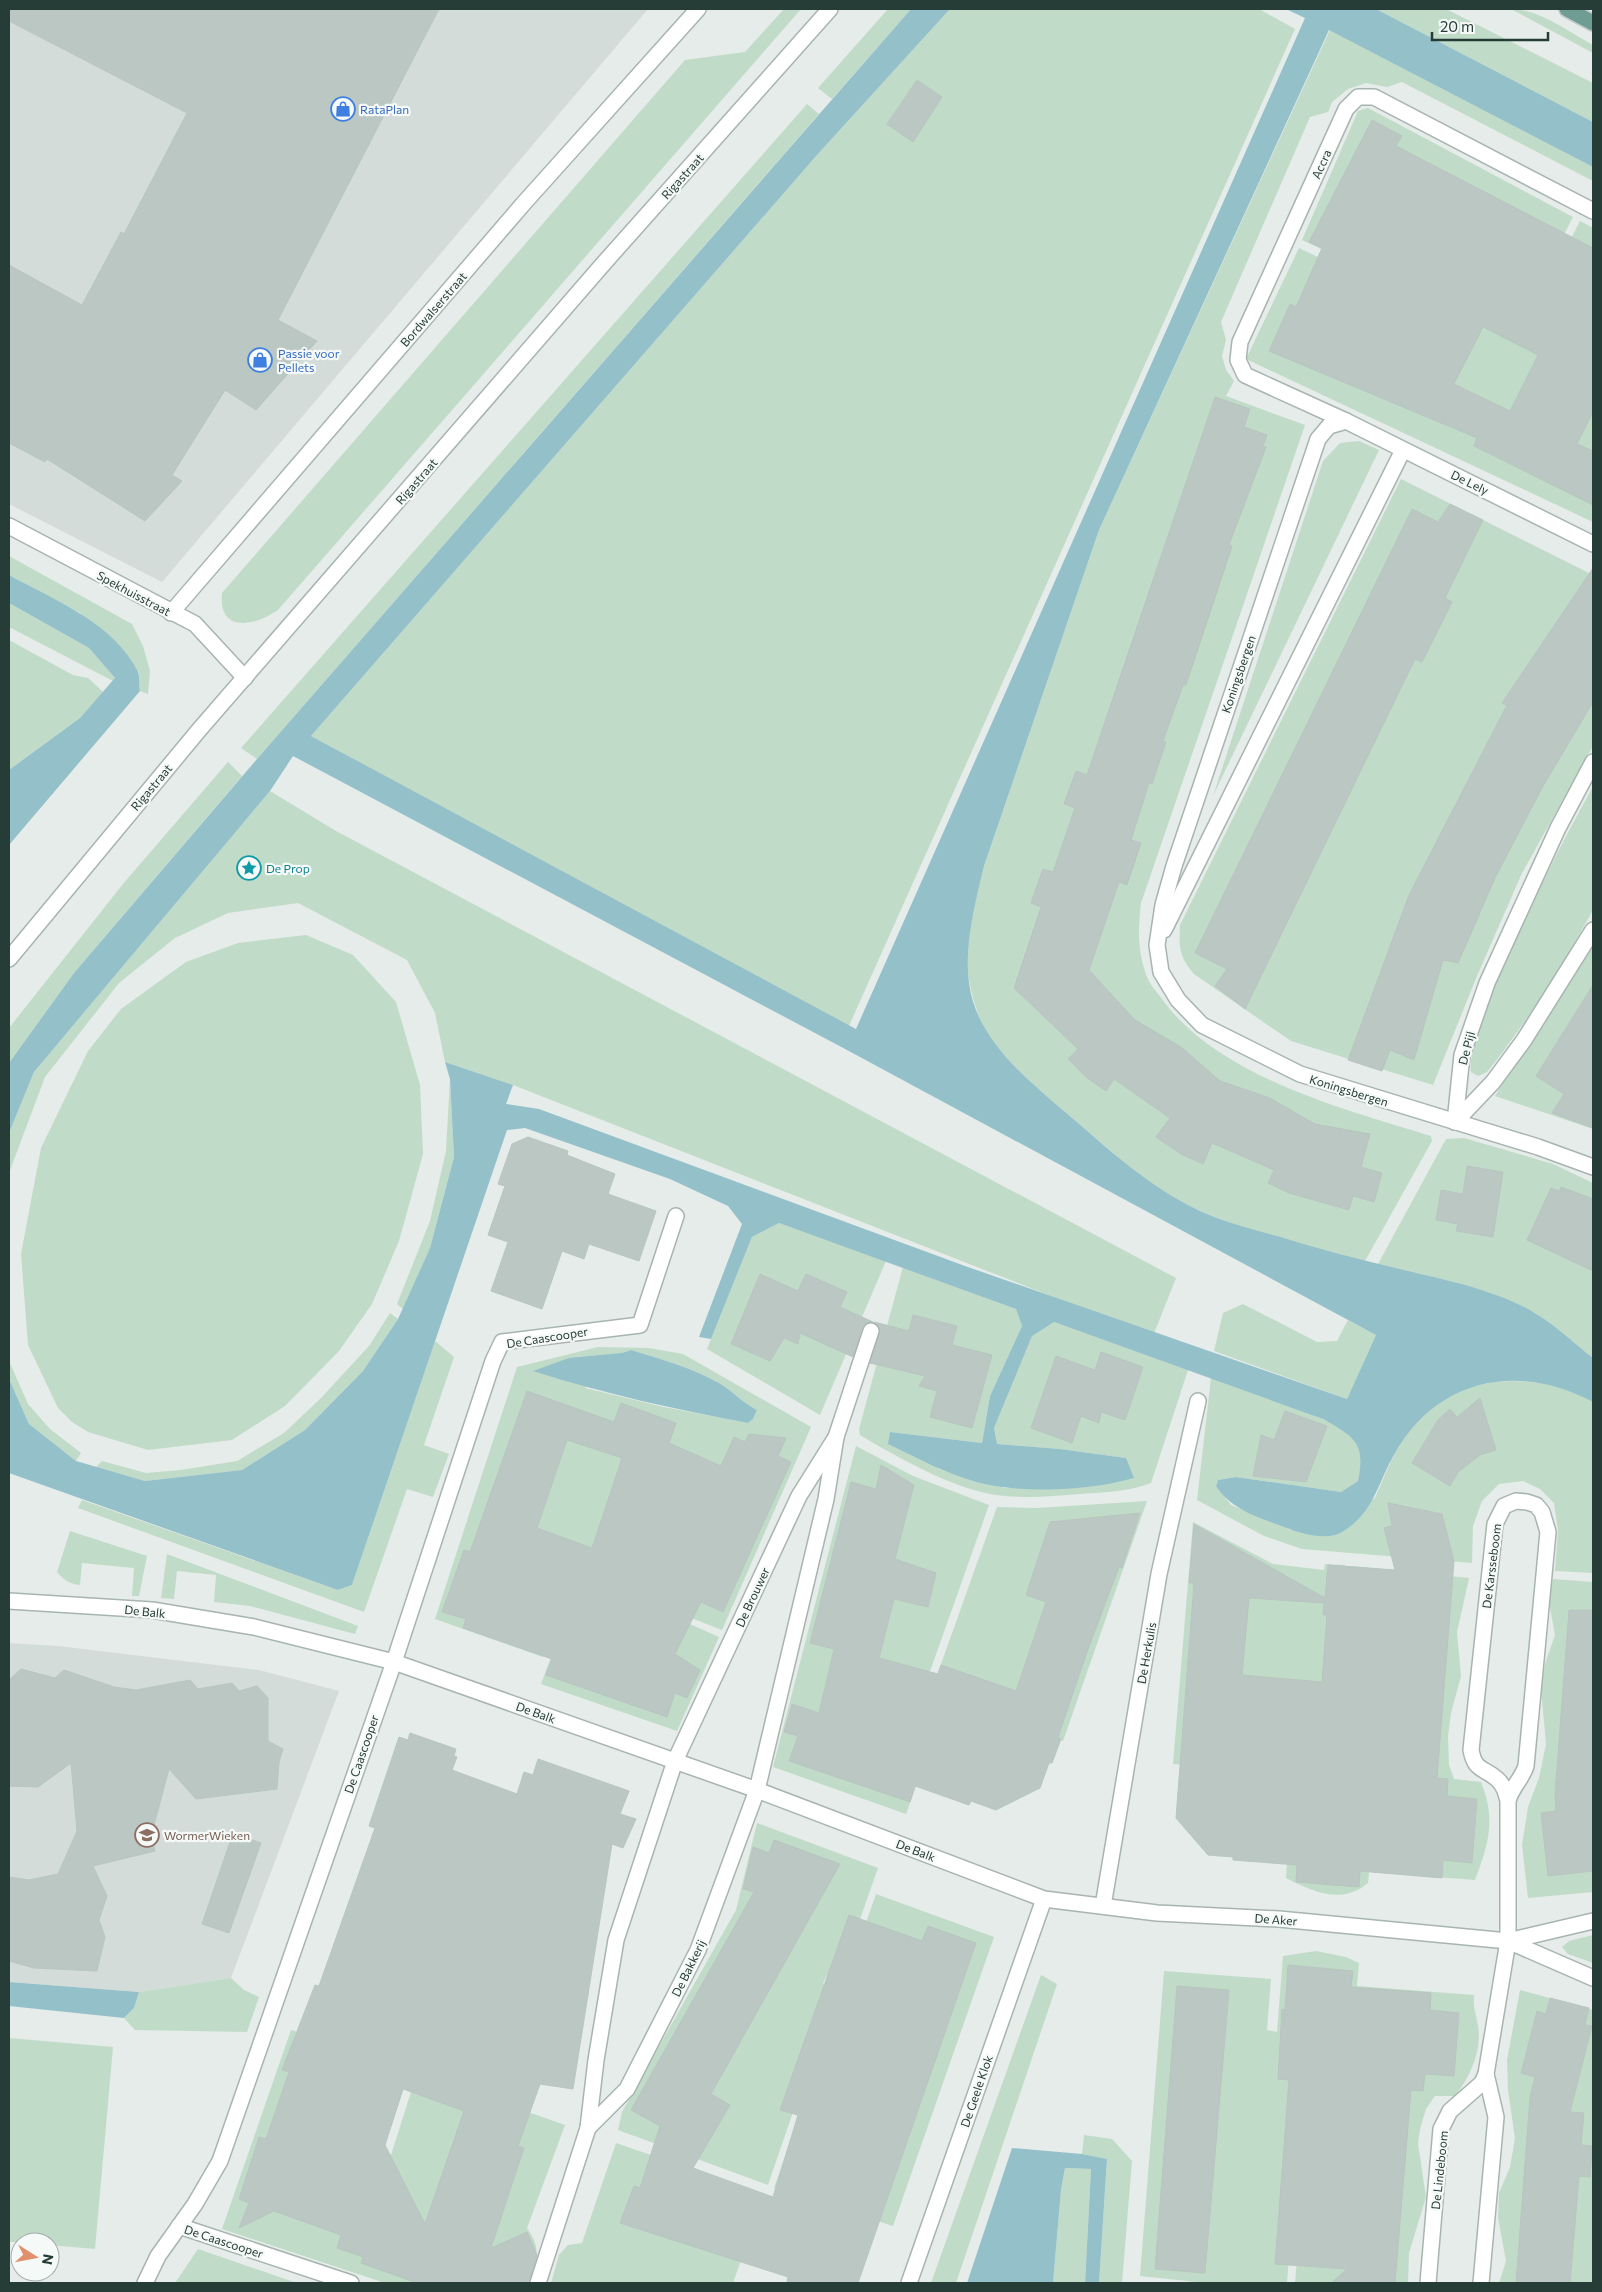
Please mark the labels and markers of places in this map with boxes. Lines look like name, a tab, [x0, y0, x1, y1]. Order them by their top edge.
shop icon: RataPlan	[330, 96, 356, 122]
place label: RataPlan	[360, 102, 409, 116]
place label: Passie voor Pellets	[278, 346, 340, 374]
shop icon: Passie voor Pellets	[247, 347, 273, 373]
place icon: De Prop	[236, 855, 262, 881]
place label: De Prop	[266, 861, 310, 875]
school or university icon: WormerWieken	[134, 1822, 160, 1848]
place label: WormerWieken	[164, 1828, 250, 1842]

